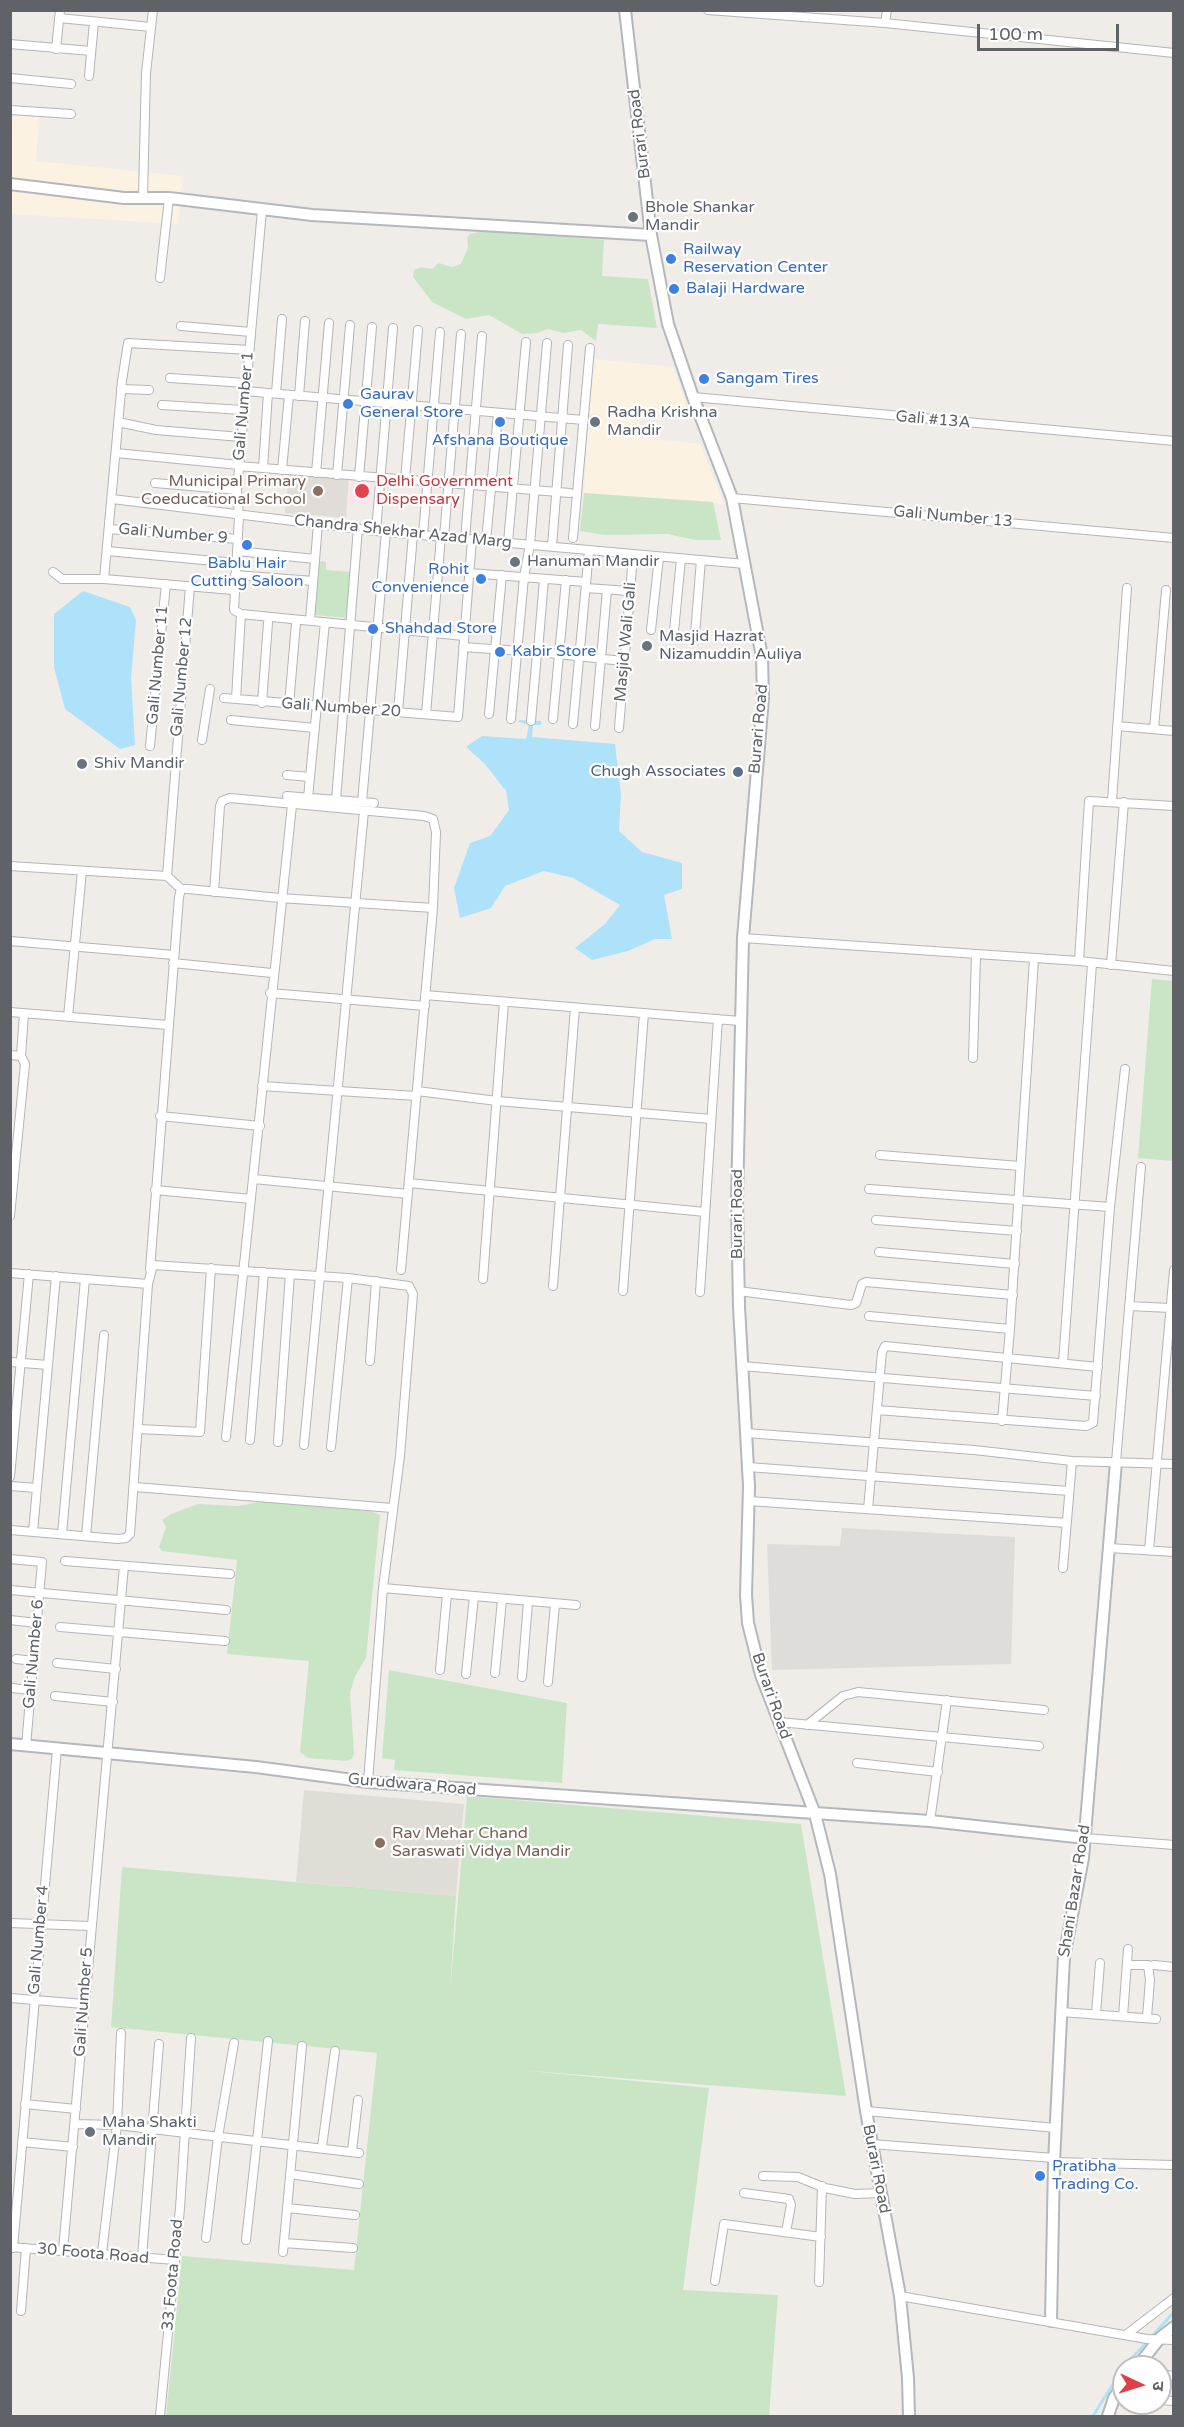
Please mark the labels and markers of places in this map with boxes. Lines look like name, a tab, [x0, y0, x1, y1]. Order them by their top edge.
place label: Bhole Shankar Mandir	[645, 198, 755, 236]
marker: Bhole Shankar Mandir	[626, 210, 640, 224]
place label: Railway Reservation Center	[683, 240, 828, 278]
marker: Railway Reservation Center	[664, 252, 678, 266]
place label: Balaji Hardware	[686, 279, 805, 299]
marker: Balaji Hardware	[667, 282, 681, 296]
place label: Sangam Tires	[716, 369, 819, 389]
marker: Sangam Tires	[697, 372, 711, 386]
place label: Gaurav General Store	[360, 385, 463, 423]
marker: Gaurav General Store	[341, 397, 355, 411]
place label: Radha Krishna Mandir	[607, 403, 717, 441]
marker: Afshana Boutique	[493, 415, 507, 429]
marker: Radha Krishna Mandir	[588, 415, 602, 429]
place label: Afshana Boutique	[432, 431, 568, 451]
place label: Municipal Primary Coeducational School	[141, 472, 306, 510]
place label: Delhi Government Dispensary	[376, 472, 513, 510]
marker: Delhi Government Dispensary	[353, 482, 371, 500]
marker: Municipal Primary Coeducational School	[311, 484, 325, 498]
marker: Bablu Hair Cutting Saloon	[240, 538, 254, 552]
place label: Hanuman Mandir	[527, 552, 659, 572]
place label: Bablu Hair Cutting Saloon	[191, 554, 303, 592]
marker: Hanuman Mandir	[508, 555, 522, 569]
place label: Rohit Convenience	[371, 560, 469, 598]
marker: Rohit Convenience	[474, 572, 488, 586]
place label: Shahdad Store	[385, 619, 497, 639]
marker: Shahdad Store	[366, 622, 380, 636]
place label: Masjid Hazrat Nizamuddin Auliya	[659, 627, 802, 665]
marker: Masjid Hazrat Nizamuddin Auliya	[640, 639, 654, 653]
place label: Kabir Store	[512, 642, 596, 662]
marker: Kabir Store	[493, 645, 507, 659]
place label: Shiv Mandir	[94, 754, 184, 774]
marker: Shiv Mandir	[75, 757, 89, 771]
place label: Chugh Associates	[590, 762, 726, 782]
marker: Chugh Associates	[731, 765, 745, 779]
place label: Rav Mehar Chand Saraswati Vidya Mandir	[392, 1824, 570, 1862]
marker: Rav Mehar Chand Saraswati Vidya Mandir	[373, 1836, 387, 1850]
place label: Maha Shakti Mandir	[102, 2113, 197, 2151]
marker: Maha Shakti Mandir	[83, 2125, 97, 2139]
place label: Pratibha Trading Co.	[1052, 2157, 1139, 2195]
marker: Pratibha Trading Co.	[1033, 2169, 1047, 2183]

